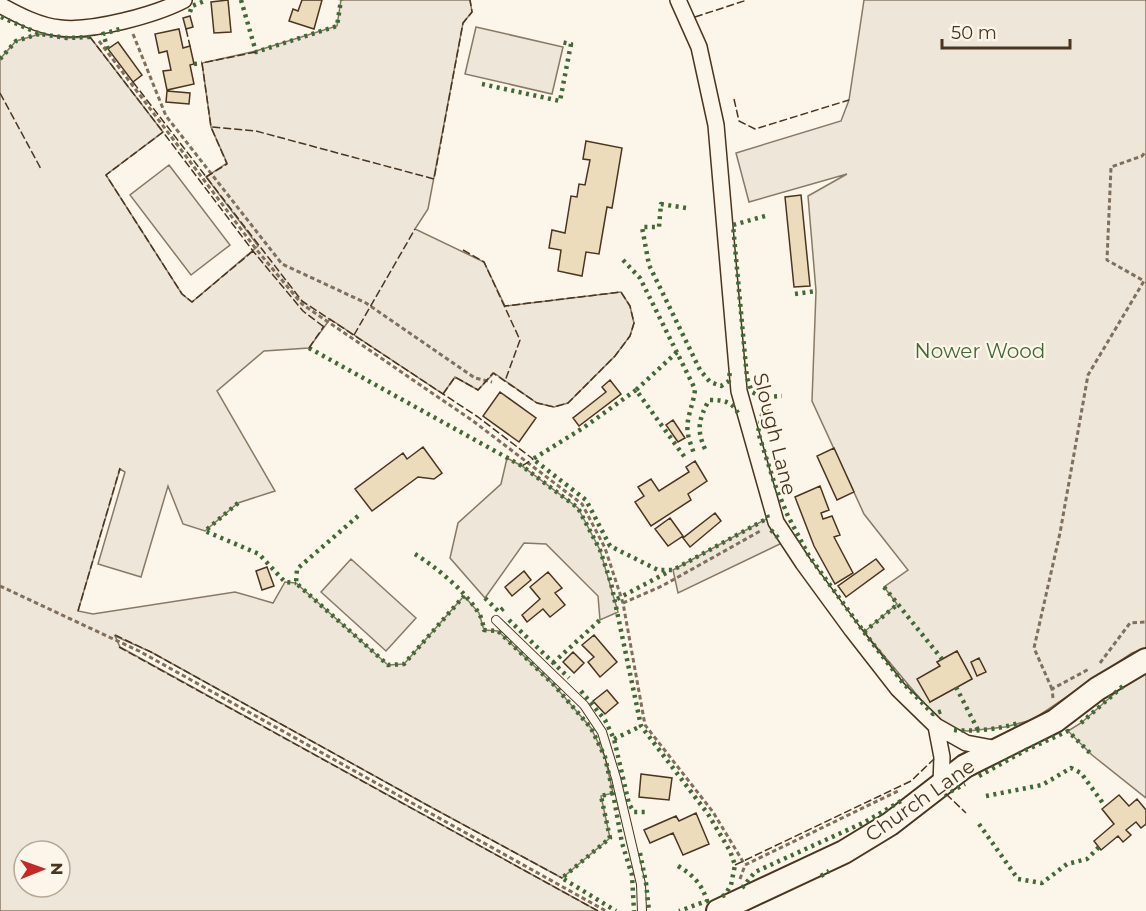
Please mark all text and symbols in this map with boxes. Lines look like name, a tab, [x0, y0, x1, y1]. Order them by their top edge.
scale bar	[942, 12, 1070, 50]
text: 50 m	[951, 22, 997, 44]
park label: Nower Wood	[915, 339, 1045, 363]
street label: Slough Lane	[748, 370, 802, 498]
street label: Church Lane	[861, 753, 979, 847]
north arrow	[12, 839, 72, 899]
text: N	[47, 862, 66, 875]

